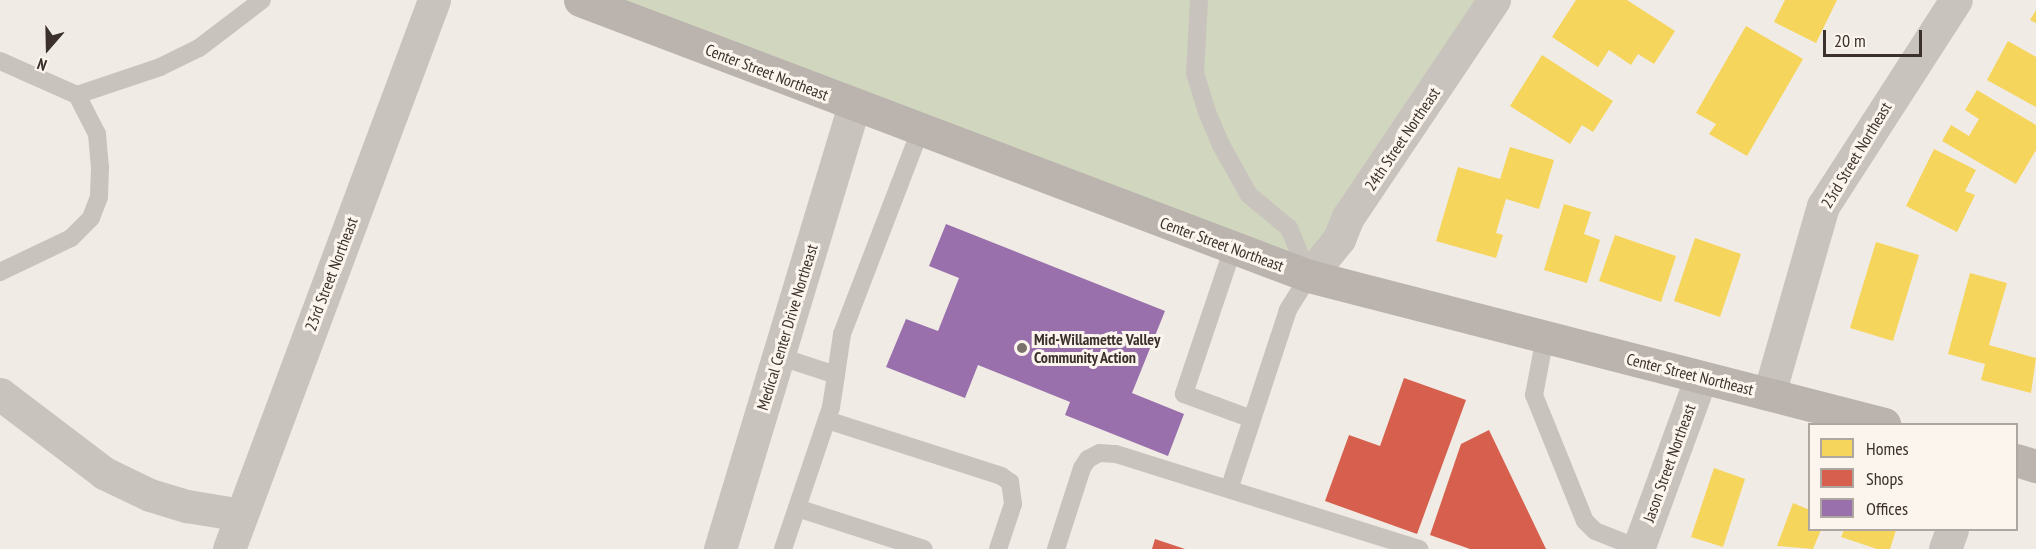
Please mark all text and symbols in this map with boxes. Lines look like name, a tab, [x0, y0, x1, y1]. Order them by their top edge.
north arrow	[18, 18, 78, 78]
scale bar	[1826, 18, 1925, 56]
text: 20 m	[1834, 29, 1866, 52]
street label: Center Street Northeast	[703, 40, 831, 104]
text: N	[34, 54, 49, 76]
street label: 24th Street Northeast	[1360, 84, 1444, 194]
street label: 23rd Street Northeast	[1817, 99, 1895, 211]
street label: Center Street Northeast	[1158, 213, 1286, 275]
street label: 23rd Street Northeast	[301, 214, 361, 334]
street label: Medical Center Drive Northeast	[753, 242, 821, 412]
place label: Mid-Willamette Valley Community Action	[1034, 329, 1161, 367]
marker: Mid-Willamette Valley Community Action	[1015, 341, 1029, 355]
street label: Center Street Northeast	[1624, 349, 1756, 399]
street label: Jason Street Northeast	[1639, 401, 1699, 525]
legend	[1808, 423, 2018, 531]
text: Homes	[1866, 437, 1909, 460]
text: Shops	[1866, 467, 1903, 490]
text: Offices	[1866, 497, 1908, 520]

